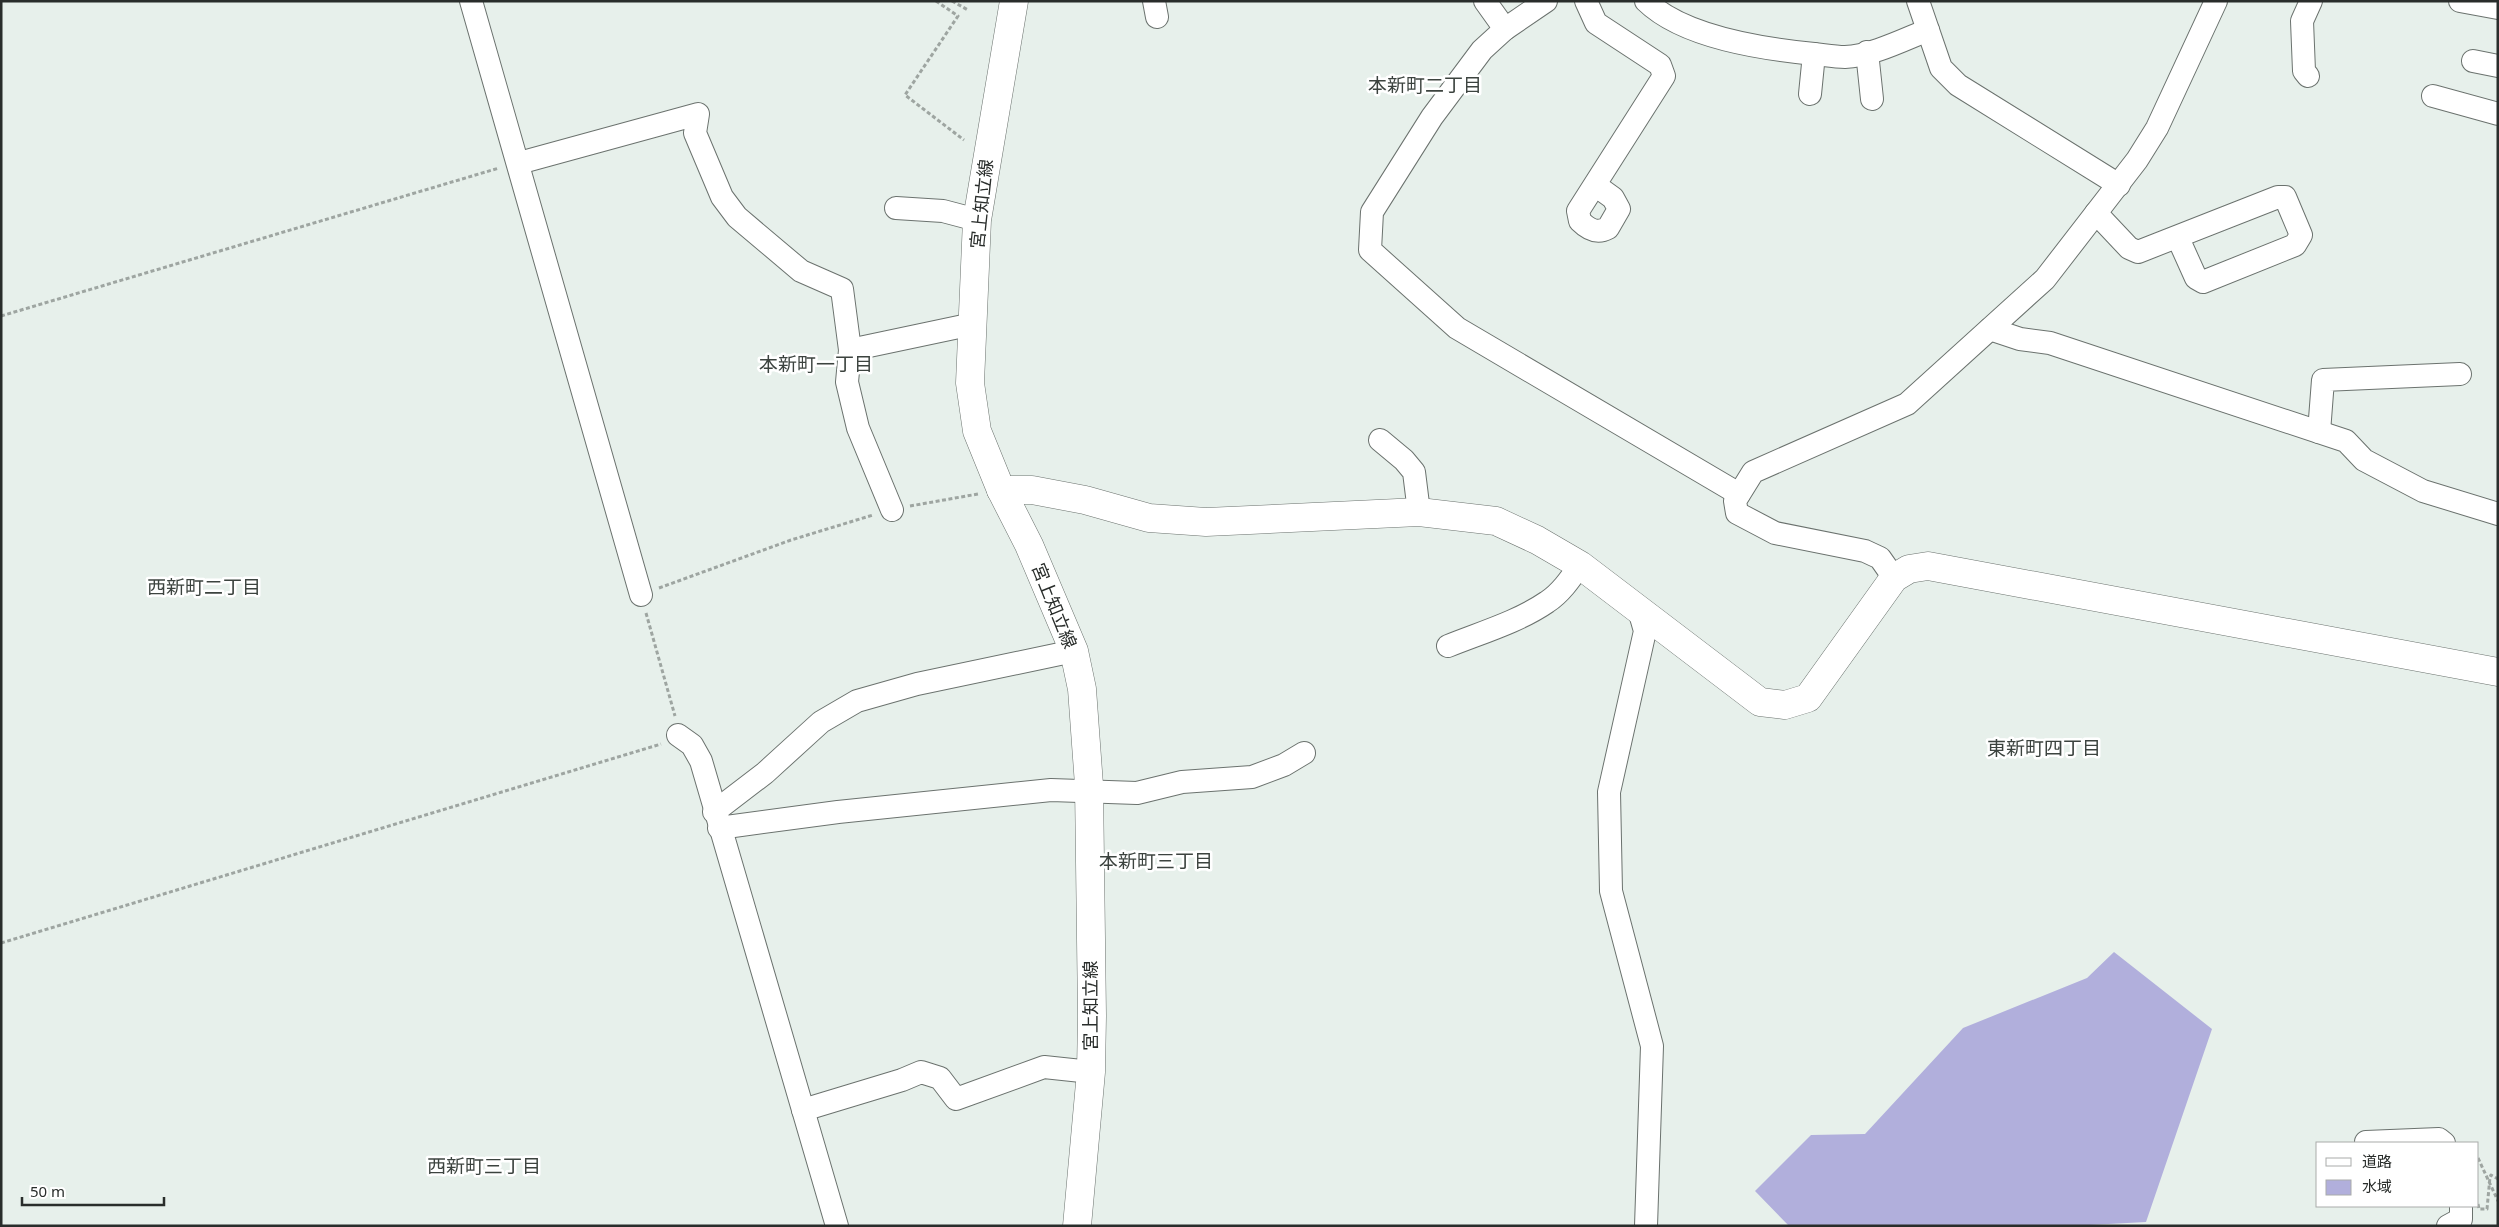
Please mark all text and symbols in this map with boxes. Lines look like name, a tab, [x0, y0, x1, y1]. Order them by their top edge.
district label: 本新町二丁目	[1368, 72, 1482, 98]
street label: 宮上知立線	[964, 158, 998, 250]
district label: 本新町一丁目	[759, 351, 873, 377]
street label: 宮上知立線	[1027, 559, 1083, 652]
district label: 西新町二丁目	[147, 574, 261, 600]
district label: 東新町四丁目	[1987, 735, 2101, 761]
district label: 本新町三丁目	[1099, 848, 1213, 874]
street label: 宮上知立線	[1078, 961, 1102, 1051]
legend	[2316, 1142, 2479, 1207]
text: 道路	[2362, 1151, 2392, 1171]
district label: 西新町三丁目	[427, 1153, 541, 1179]
scale bar	[22, 1174, 165, 1206]
text: 水域	[2362, 1176, 2392, 1196]
text: 50 m	[30, 1181, 65, 1201]

